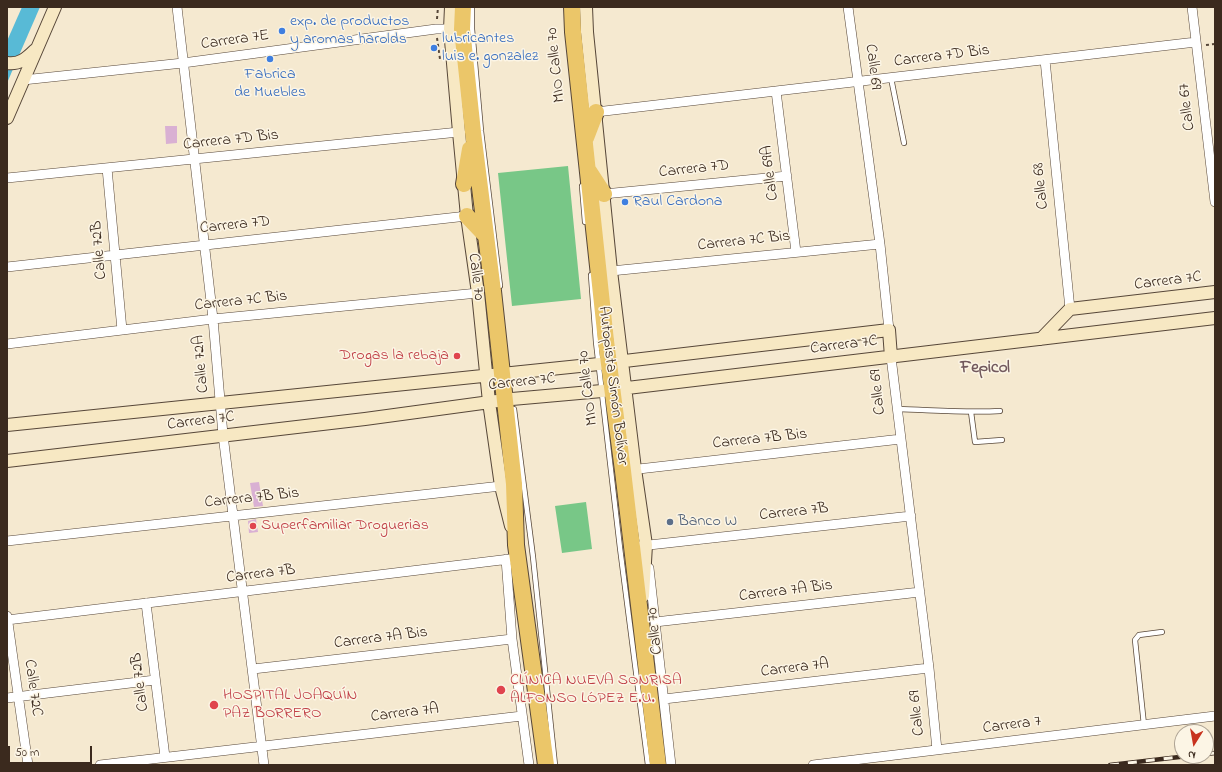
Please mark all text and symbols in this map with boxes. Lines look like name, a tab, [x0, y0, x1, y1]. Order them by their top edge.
place label: exp. de productos y aromas harolds	[290, 12, 409, 50]
marker: exp. de productos y aromas harolds	[277, 26, 287, 36]
street label: MIO Calle 70	[544, 26, 570, 104]
street label: Carrera 7E	[200, 27, 270, 55]
place label: lubricantes luis e. gonzalez	[442, 29, 539, 67]
street label: Carrera 7D Bis	[893, 42, 991, 72]
marker: lubricantes luis e. gonzalez	[429, 43, 439, 53]
street label: Calle 69	[860, 43, 884, 91]
marker: Fabrica de Muebles	[265, 54, 275, 64]
place label: Fabrica de Muebles	[234, 65, 306, 103]
street label: Calle 67	[1176, 82, 1200, 132]
street label: Carrera 7D Bis	[182, 126, 280, 156]
street label: Calle 69A	[758, 144, 784, 202]
street label: Carrera 7D	[658, 157, 730, 183]
street label: Calle 68	[1030, 162, 1054, 210]
place label: Raul Cardona	[633, 192, 723, 212]
marker: Raul Cardona	[620, 197, 630, 207]
street label: Carrera 7D	[199, 213, 271, 239]
street label: Calle 72B	[88, 220, 112, 280]
street label: Carrera 7C Bis	[697, 228, 791, 256]
street label: Calle 70	[463, 252, 487, 302]
street label: Carrera 7C	[1133, 268, 1203, 296]
street label: Carrera 7C Bis	[194, 288, 288, 316]
street label: Autopista Simón Bolívar	[593, 305, 631, 467]
street label: Carrera 7C	[809, 332, 879, 360]
street label: Calle 72A	[190, 334, 214, 394]
place label: Drogas la rebaja	[340, 346, 449, 366]
street label: MIO Calle 70	[575, 349, 603, 427]
marker: Drogas la rebaja	[452, 351, 462, 361]
district label: Fepicol	[960, 359, 1010, 379]
street label: Calle 69	[867, 368, 891, 416]
street label: Carrera 7C	[487, 370, 557, 396]
street label: Carrera 7C	[166, 408, 236, 436]
street label: Carrera 7B Bis	[712, 425, 808, 455]
street label: Carrera 7B Bis	[204, 484, 300, 514]
street label: Carrera 7B	[758, 500, 830, 526]
place label: Banco W	[678, 512, 737, 532]
place label: Superfamiliar Droguerias	[261, 516, 429, 536]
marker: Banco W	[665, 517, 675, 527]
marker: Superfamiliar Droguerias	[248, 521, 258, 531]
street label: Carrera 7B	[225, 561, 297, 589]
street label: Carrera 7A Bis	[738, 577, 834, 607]
street label: Calle 70	[644, 606, 668, 656]
street label: Carrera 7A Bis	[333, 624, 429, 654]
street label: Calle 72B	[128, 651, 154, 713]
street label: Carrera 7A	[760, 655, 830, 683]
street label: Calle 72C	[19, 658, 45, 718]
place label: CLÍNICA NUEVA SONRISA ALFONSO LÓPEZ E.U.	[510, 671, 682, 709]
marker: CLÍNICA NUEVA SONRISA ALFONSO LÓPEZ E.U.	[495, 684, 507, 696]
place label: HOSPITAL JOAQUÍN PAZ BORRERO	[223, 686, 357, 724]
street label: Calle 69	[906, 689, 930, 737]
marker: HOSPITAL JOAQUÍN PAZ BORRERO	[208, 699, 220, 711]
street label: Carrera 7A	[370, 700, 440, 728]
street label: Carrera 7	[982, 713, 1042, 739]
north arrow	[1174, 724, 1214, 764]
scale bar	[10, 738, 94, 764]
text: 50 m	[15, 744, 39, 762]
text: N	[1187, 746, 1197, 763]

